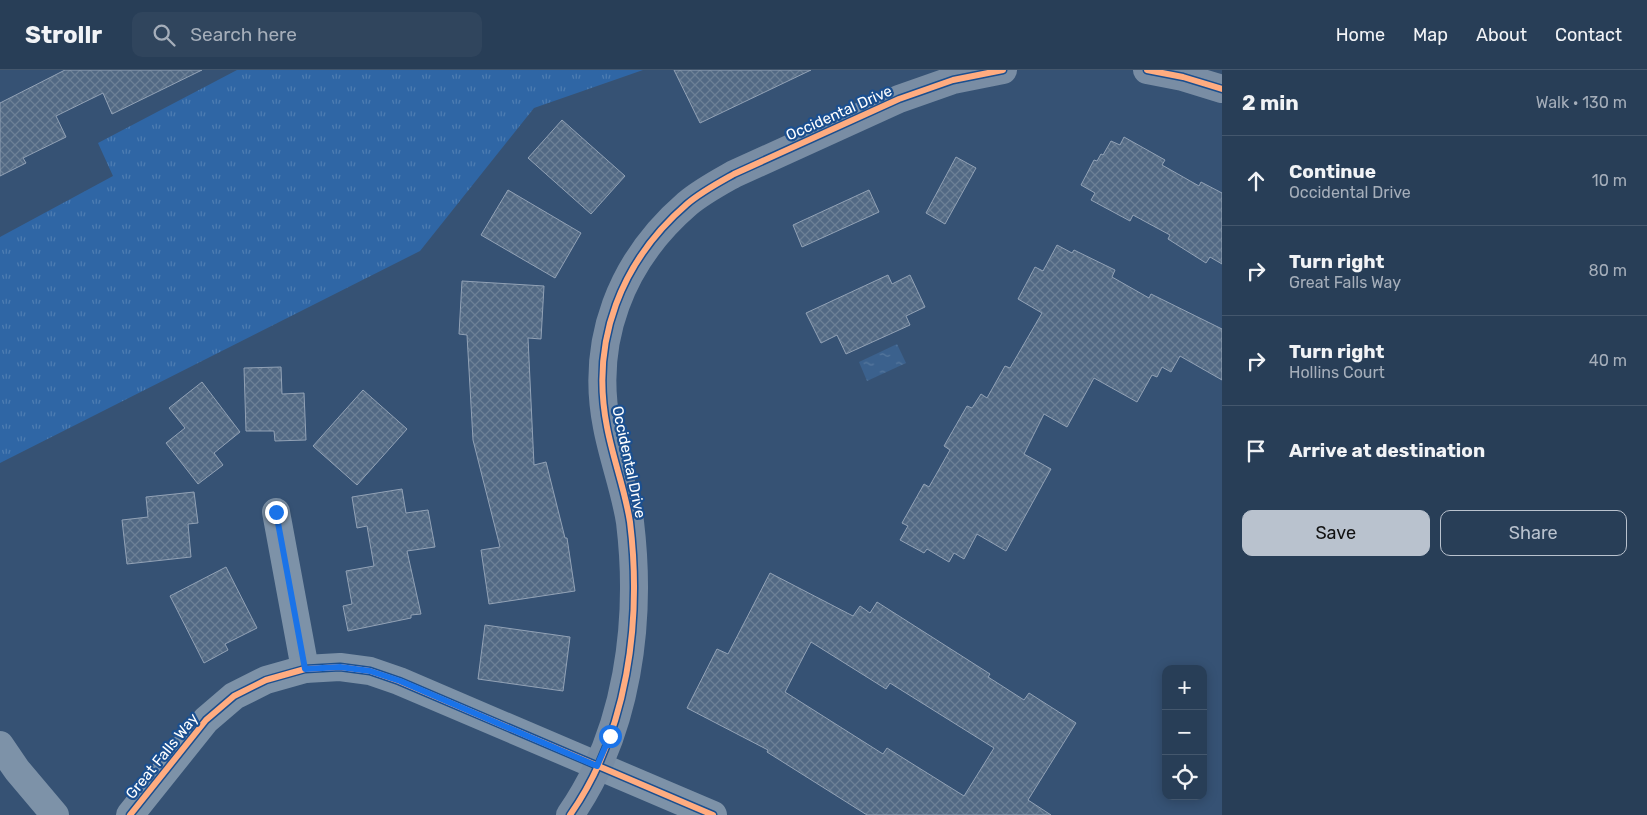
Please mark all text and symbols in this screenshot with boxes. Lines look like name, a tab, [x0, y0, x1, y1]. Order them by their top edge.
search box	[132, 12, 482, 57]
text: Strollr	[25, 21, 102, 49]
icon: search	[150, 21, 178, 49]
text: Search here	[190, 23, 297, 46]
text: Home	[1336, 24, 1385, 46]
text: Map	[1413, 24, 1448, 46]
text: About	[1476, 24, 1527, 46]
text: Contact	[1555, 24, 1622, 46]
street label: Occidental Drive	[783, 82, 895, 144]
text: 2 min	[1242, 90, 1299, 115]
text: Walk · 130 m	[1536, 93, 1627, 112]
text: Continue	[1289, 160, 1376, 183]
icon: ahead	[1242, 167, 1270, 195]
text: 10 m	[1592, 171, 1627, 190]
text: Occidental Drive	[1289, 183, 1411, 202]
text: Turn right	[1289, 250, 1384, 273]
icon: right	[1242, 257, 1270, 285]
text: 80 m	[1589, 261, 1627, 280]
text: Great Falls Way	[1289, 273, 1401, 292]
text: Turn right	[1289, 340, 1384, 363]
icon: right	[1242, 347, 1270, 375]
text: 40 m	[1589, 351, 1627, 370]
text: Hollins Court	[1289, 363, 1385, 382]
street label: Occidental Drive	[608, 404, 650, 520]
icon: arrive	[1242, 437, 1270, 465]
text: Arrive at destination	[1289, 439, 1485, 462]
route end	[265, 501, 288, 524]
button: Save	[1242, 510, 1430, 556]
button: Share	[1440, 510, 1627, 556]
map controls	[1162, 665, 1207, 800]
button: +	[1162, 665, 1207, 710]
street label: Great Falls Way	[122, 710, 202, 802]
button: −	[1162, 710, 1207, 755]
route start	[599, 725, 622, 748]
button: locate	[1162, 755, 1207, 800]

